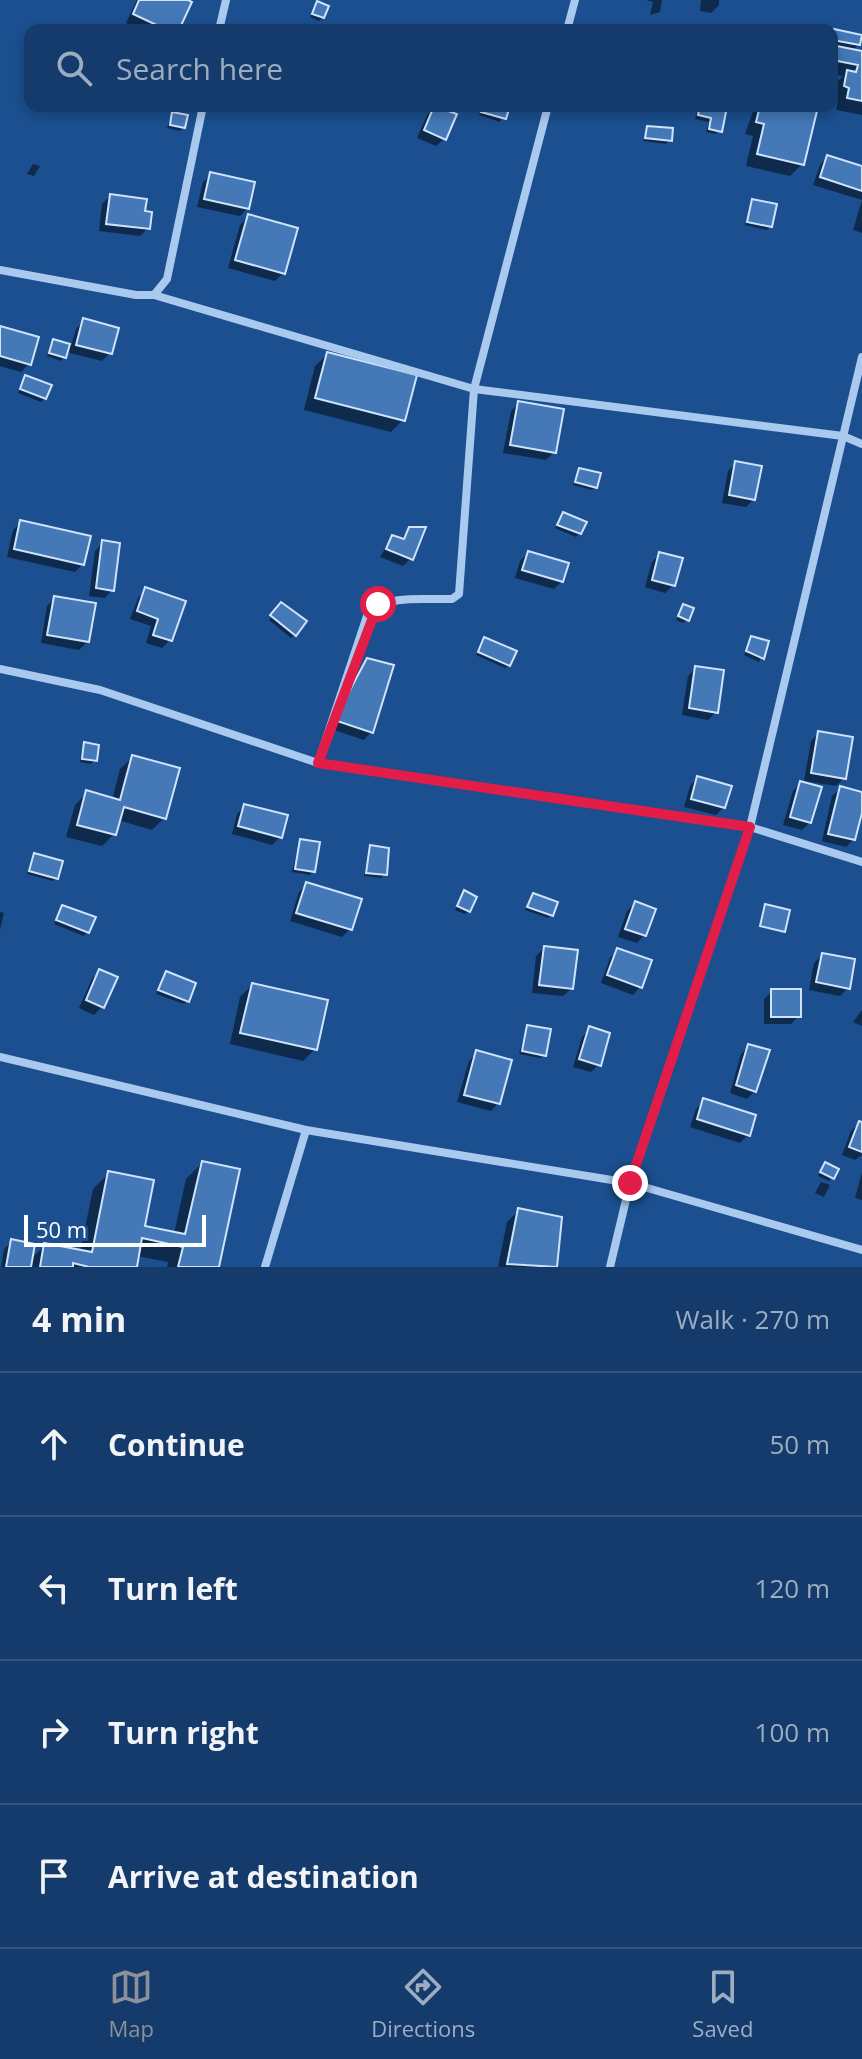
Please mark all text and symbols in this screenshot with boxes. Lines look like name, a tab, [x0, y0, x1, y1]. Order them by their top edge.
search box	[24, 24, 838, 112]
icon: search	[52, 46, 96, 90]
text: Search here	[116, 48, 283, 89]
route start	[360, 586, 396, 622]
route end	[612, 1165, 648, 1201]
scale bar	[24, 1211, 206, 1247]
text: 50 m	[36, 1214, 87, 1244]
text: 4 min	[32, 1296, 126, 1342]
text: Walk · 270 m	[676, 1301, 830, 1337]
icon: ahead	[32, 1422, 76, 1466]
text: Continue	[108, 1424, 245, 1465]
text: 50 m	[769, 1426, 830, 1462]
icon: left	[32, 1566, 76, 1610]
text: Turn left	[108, 1568, 238, 1609]
text: 120 m	[755, 1570, 830, 1606]
icon: right	[32, 1710, 76, 1754]
text: Turn right	[108, 1712, 259, 1753]
text: 100 m	[755, 1714, 830, 1750]
icon: arrive	[32, 1854, 76, 1898]
text: Arrive at destination	[108, 1856, 419, 1897]
tab: Map	[109, 1965, 154, 2043]
tab: Directions	[371, 1965, 475, 2043]
tab: Saved	[692, 1965, 753, 2043]

